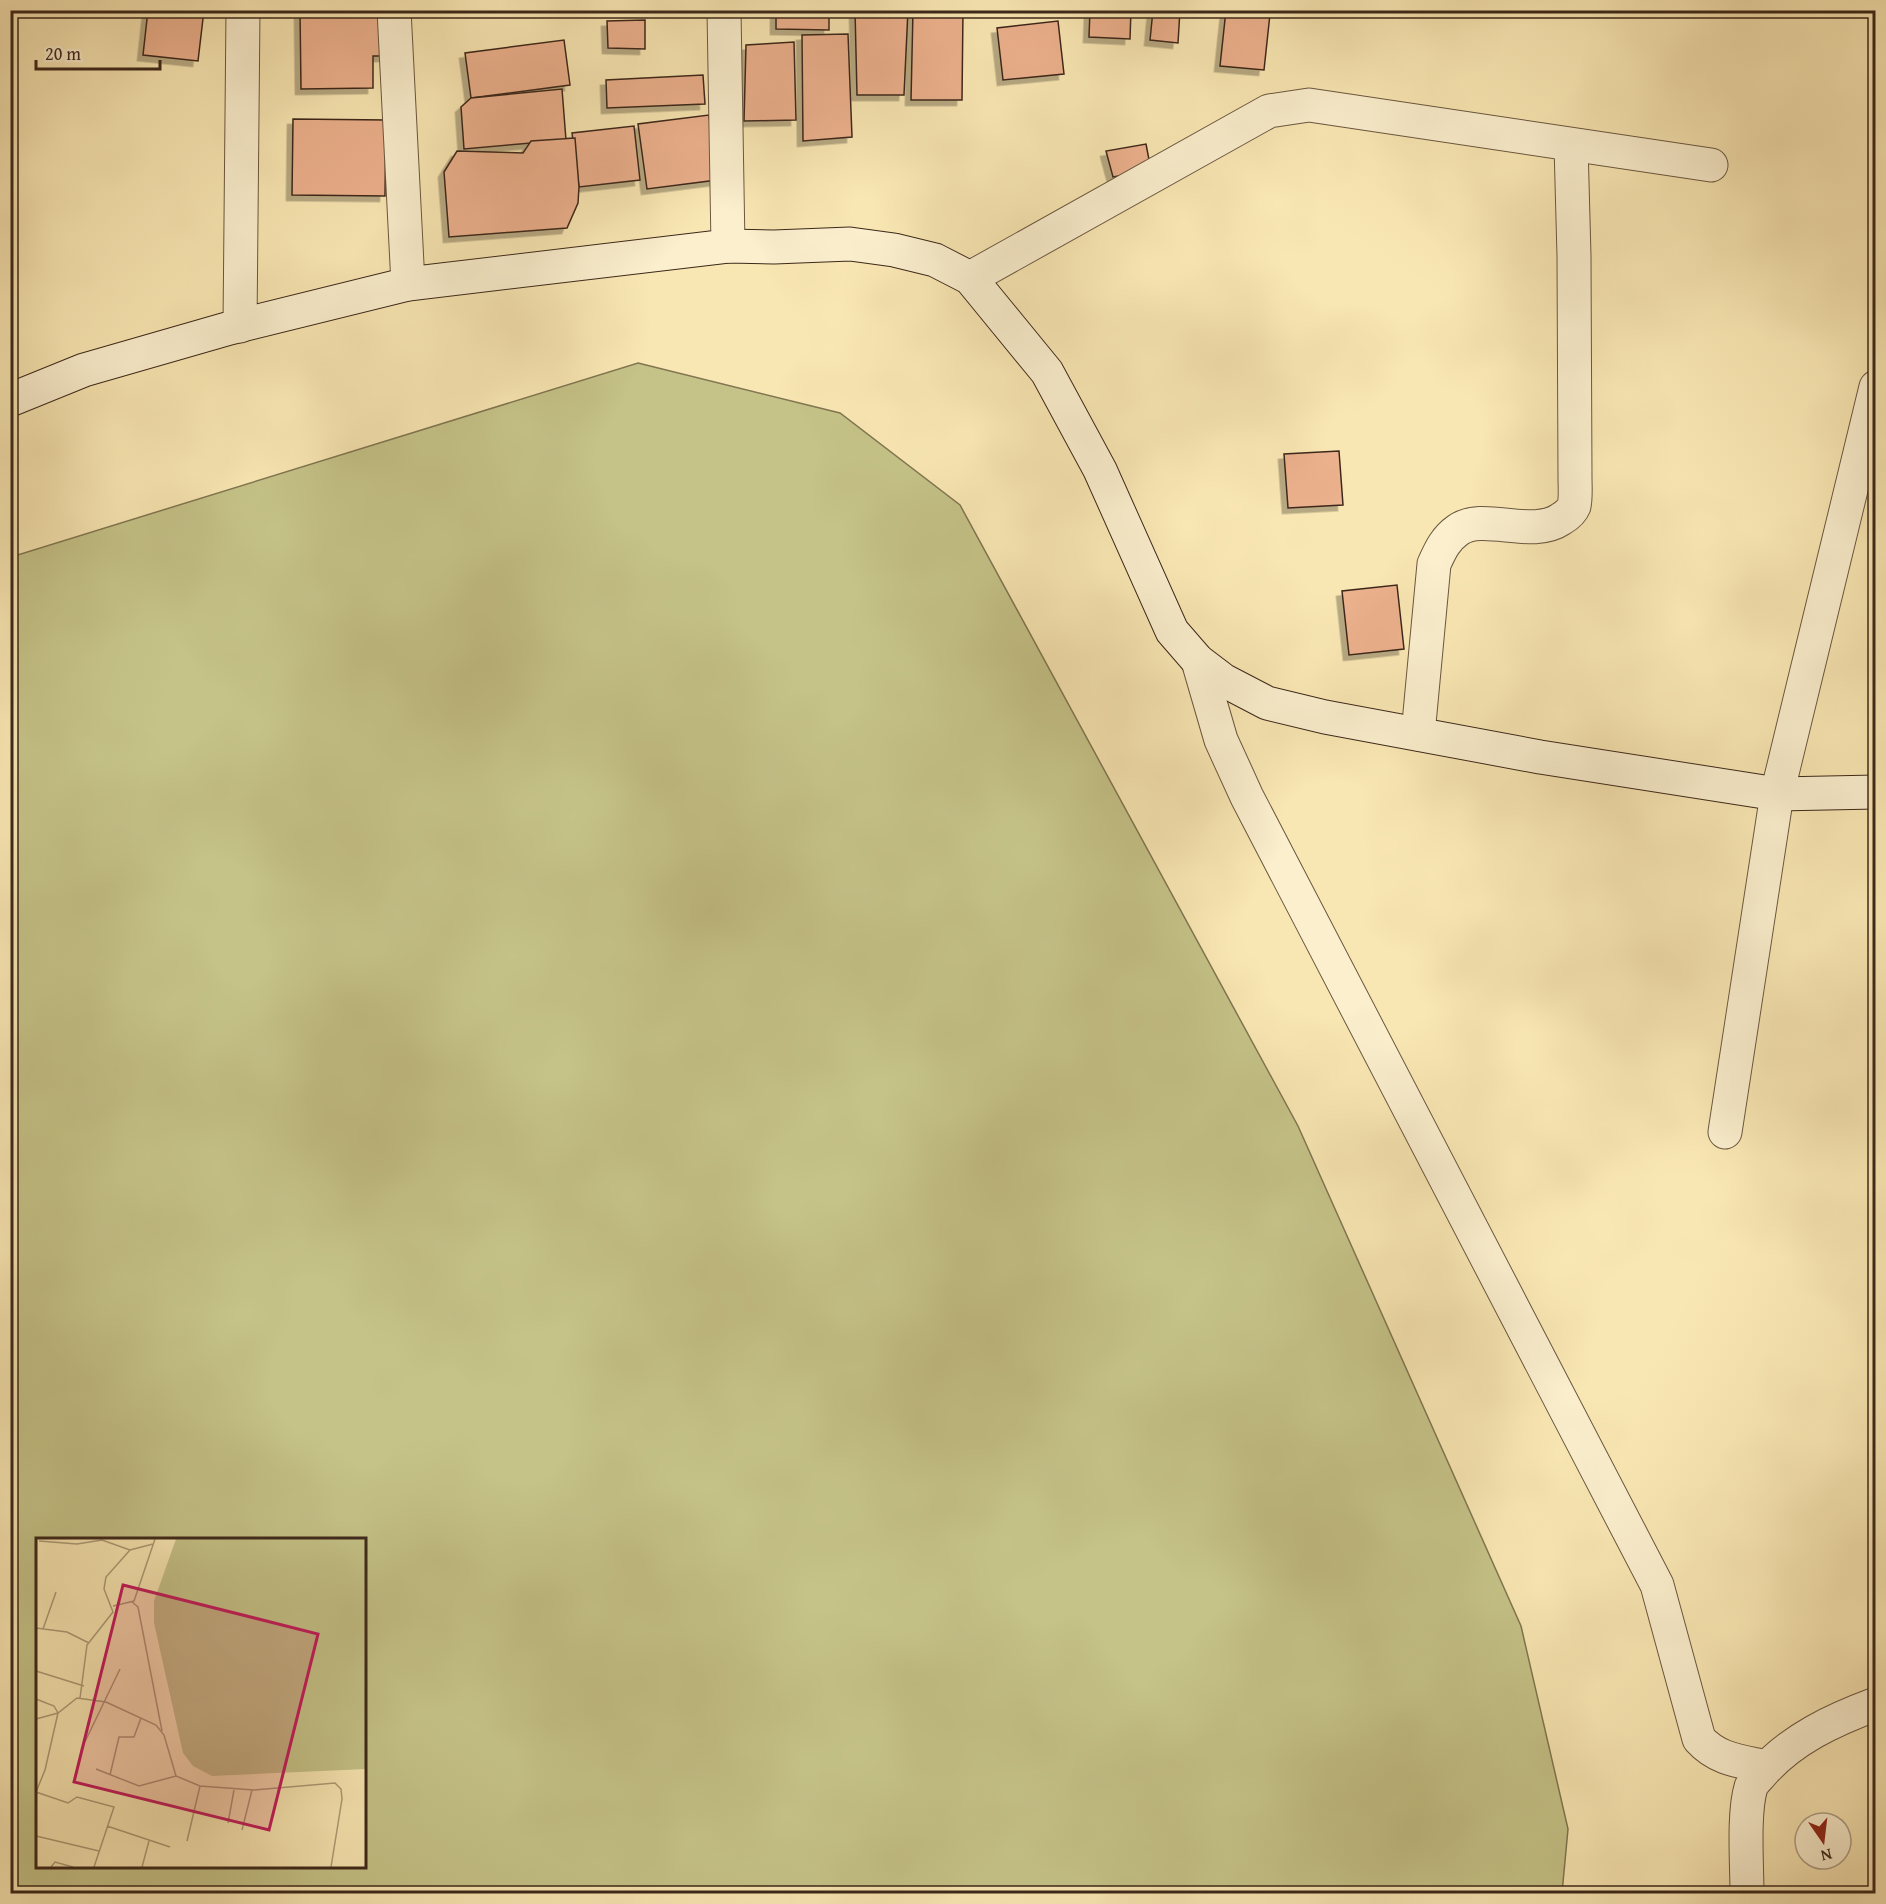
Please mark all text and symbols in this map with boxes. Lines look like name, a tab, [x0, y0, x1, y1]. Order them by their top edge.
scale bar	[36, 33, 160, 71]
text: 20 m	[45, 40, 81, 67]
inset map	[36, 1538, 366, 1868]
north arrow	[1793, 1811, 1853, 1871]
text: N	[1818, 1843, 1835, 1869]

